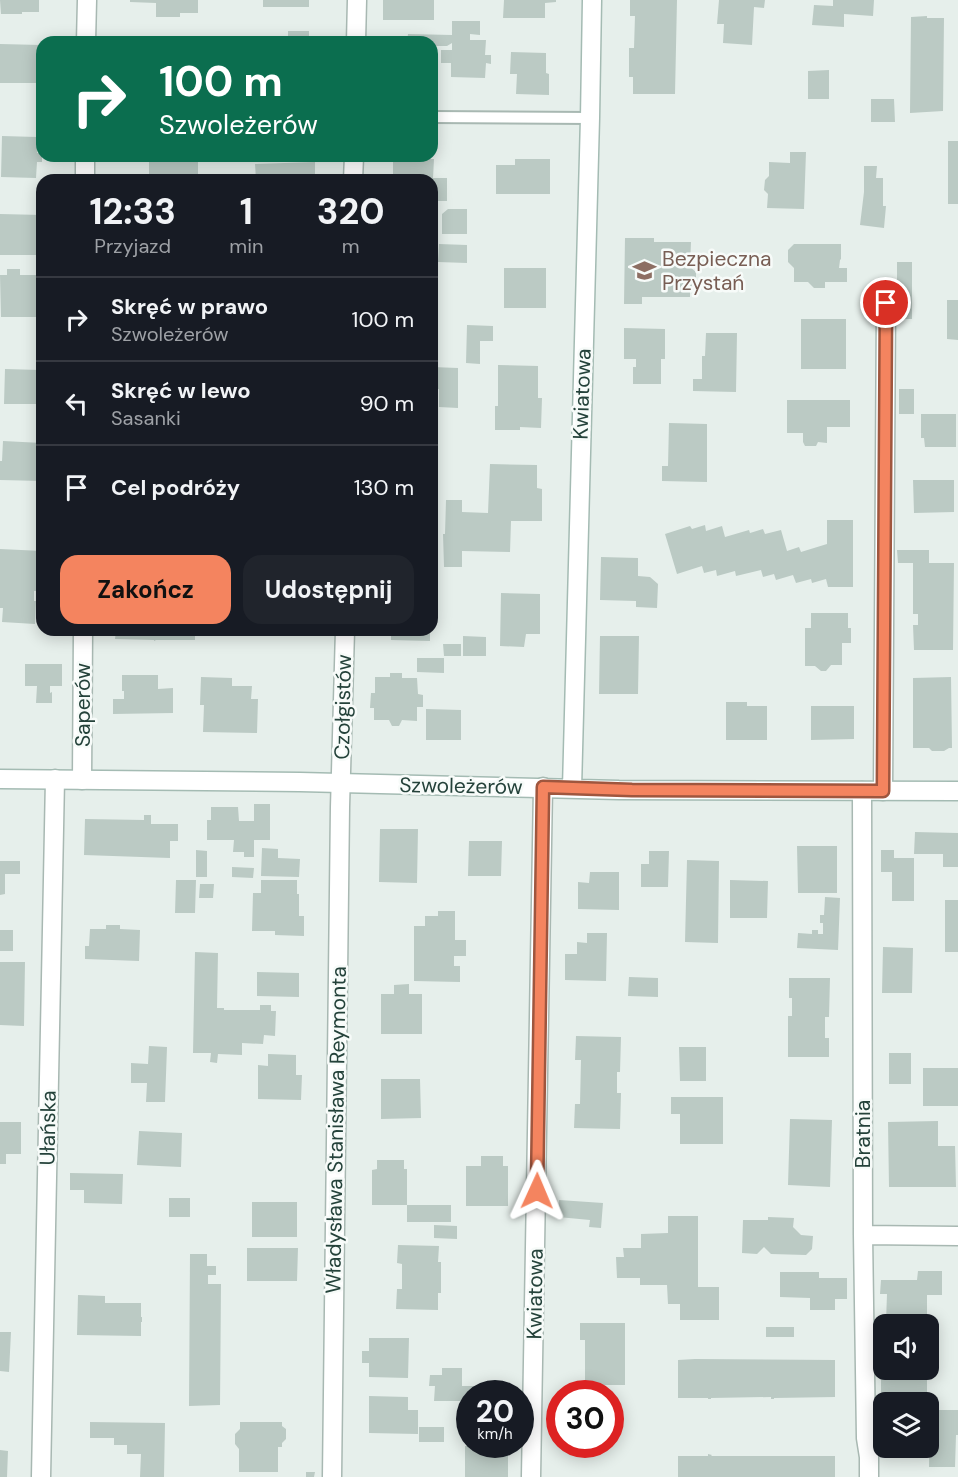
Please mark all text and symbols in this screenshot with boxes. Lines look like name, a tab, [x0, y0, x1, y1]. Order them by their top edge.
text: 100 m	[159, 54, 283, 109]
icon: right	[60, 60, 138, 138]
text: Szwoleżerów	[159, 107, 318, 142]
text: 12:33	[89, 188, 176, 235]
text: 1	[240, 188, 253, 235]
text: 320	[317, 188, 385, 235]
text: Przyjazd	[94, 233, 171, 259]
text: min	[229, 233, 263, 259]
text: m	[342, 233, 360, 259]
place label: Bezpieczna Przystań	[662, 245, 771, 297]
school or university icon: Bezpieczna Przystań	[631, 258, 657, 284]
pin	[860, 277, 911, 328]
icon: arrive	[869, 286, 902, 319]
text: Skręć w prawo	[111, 292, 268, 321]
icon: right	[60, 303, 93, 336]
text: 100 m	[352, 305, 414, 334]
text: Szwoleżerów	[111, 321, 229, 347]
street label: Kwiatowa	[566, 348, 598, 440]
text: Skręć w lewo	[111, 376, 251, 405]
icon: left	[60, 387, 93, 420]
text: 90 m	[360, 389, 414, 418]
text: Sasanki	[111, 405, 181, 431]
icon: arrive	[60, 471, 93, 504]
text: Cel podróży	[111, 473, 240, 502]
text: 130 m	[354, 473, 414, 502]
button: Zakończ	[60, 555, 231, 624]
button: Udostępnij	[243, 555, 414, 624]
street label: Czołgistów	[328, 654, 358, 760]
street label: Saperów	[69, 663, 97, 747]
street label: Szwoleżerów	[399, 771, 523, 801]
street label: Władysława Stanisława Reymonta	[319, 966, 353, 1294]
street label: Ułańska	[33, 1090, 63, 1166]
street label: Bratnia	[849, 1100, 877, 1168]
position arrow	[505, 1159, 569, 1223]
street label: Kwiatowa	[520, 1248, 550, 1340]
map controls	[873, 1314, 939, 1458]
button: sound	[873, 1314, 939, 1380]
speed limit sign: 30	[546, 1380, 624, 1458]
text: 20	[476, 1392, 514, 1431]
button: layers	[873, 1392, 939, 1458]
text: km/h	[477, 1424, 513, 1444]

